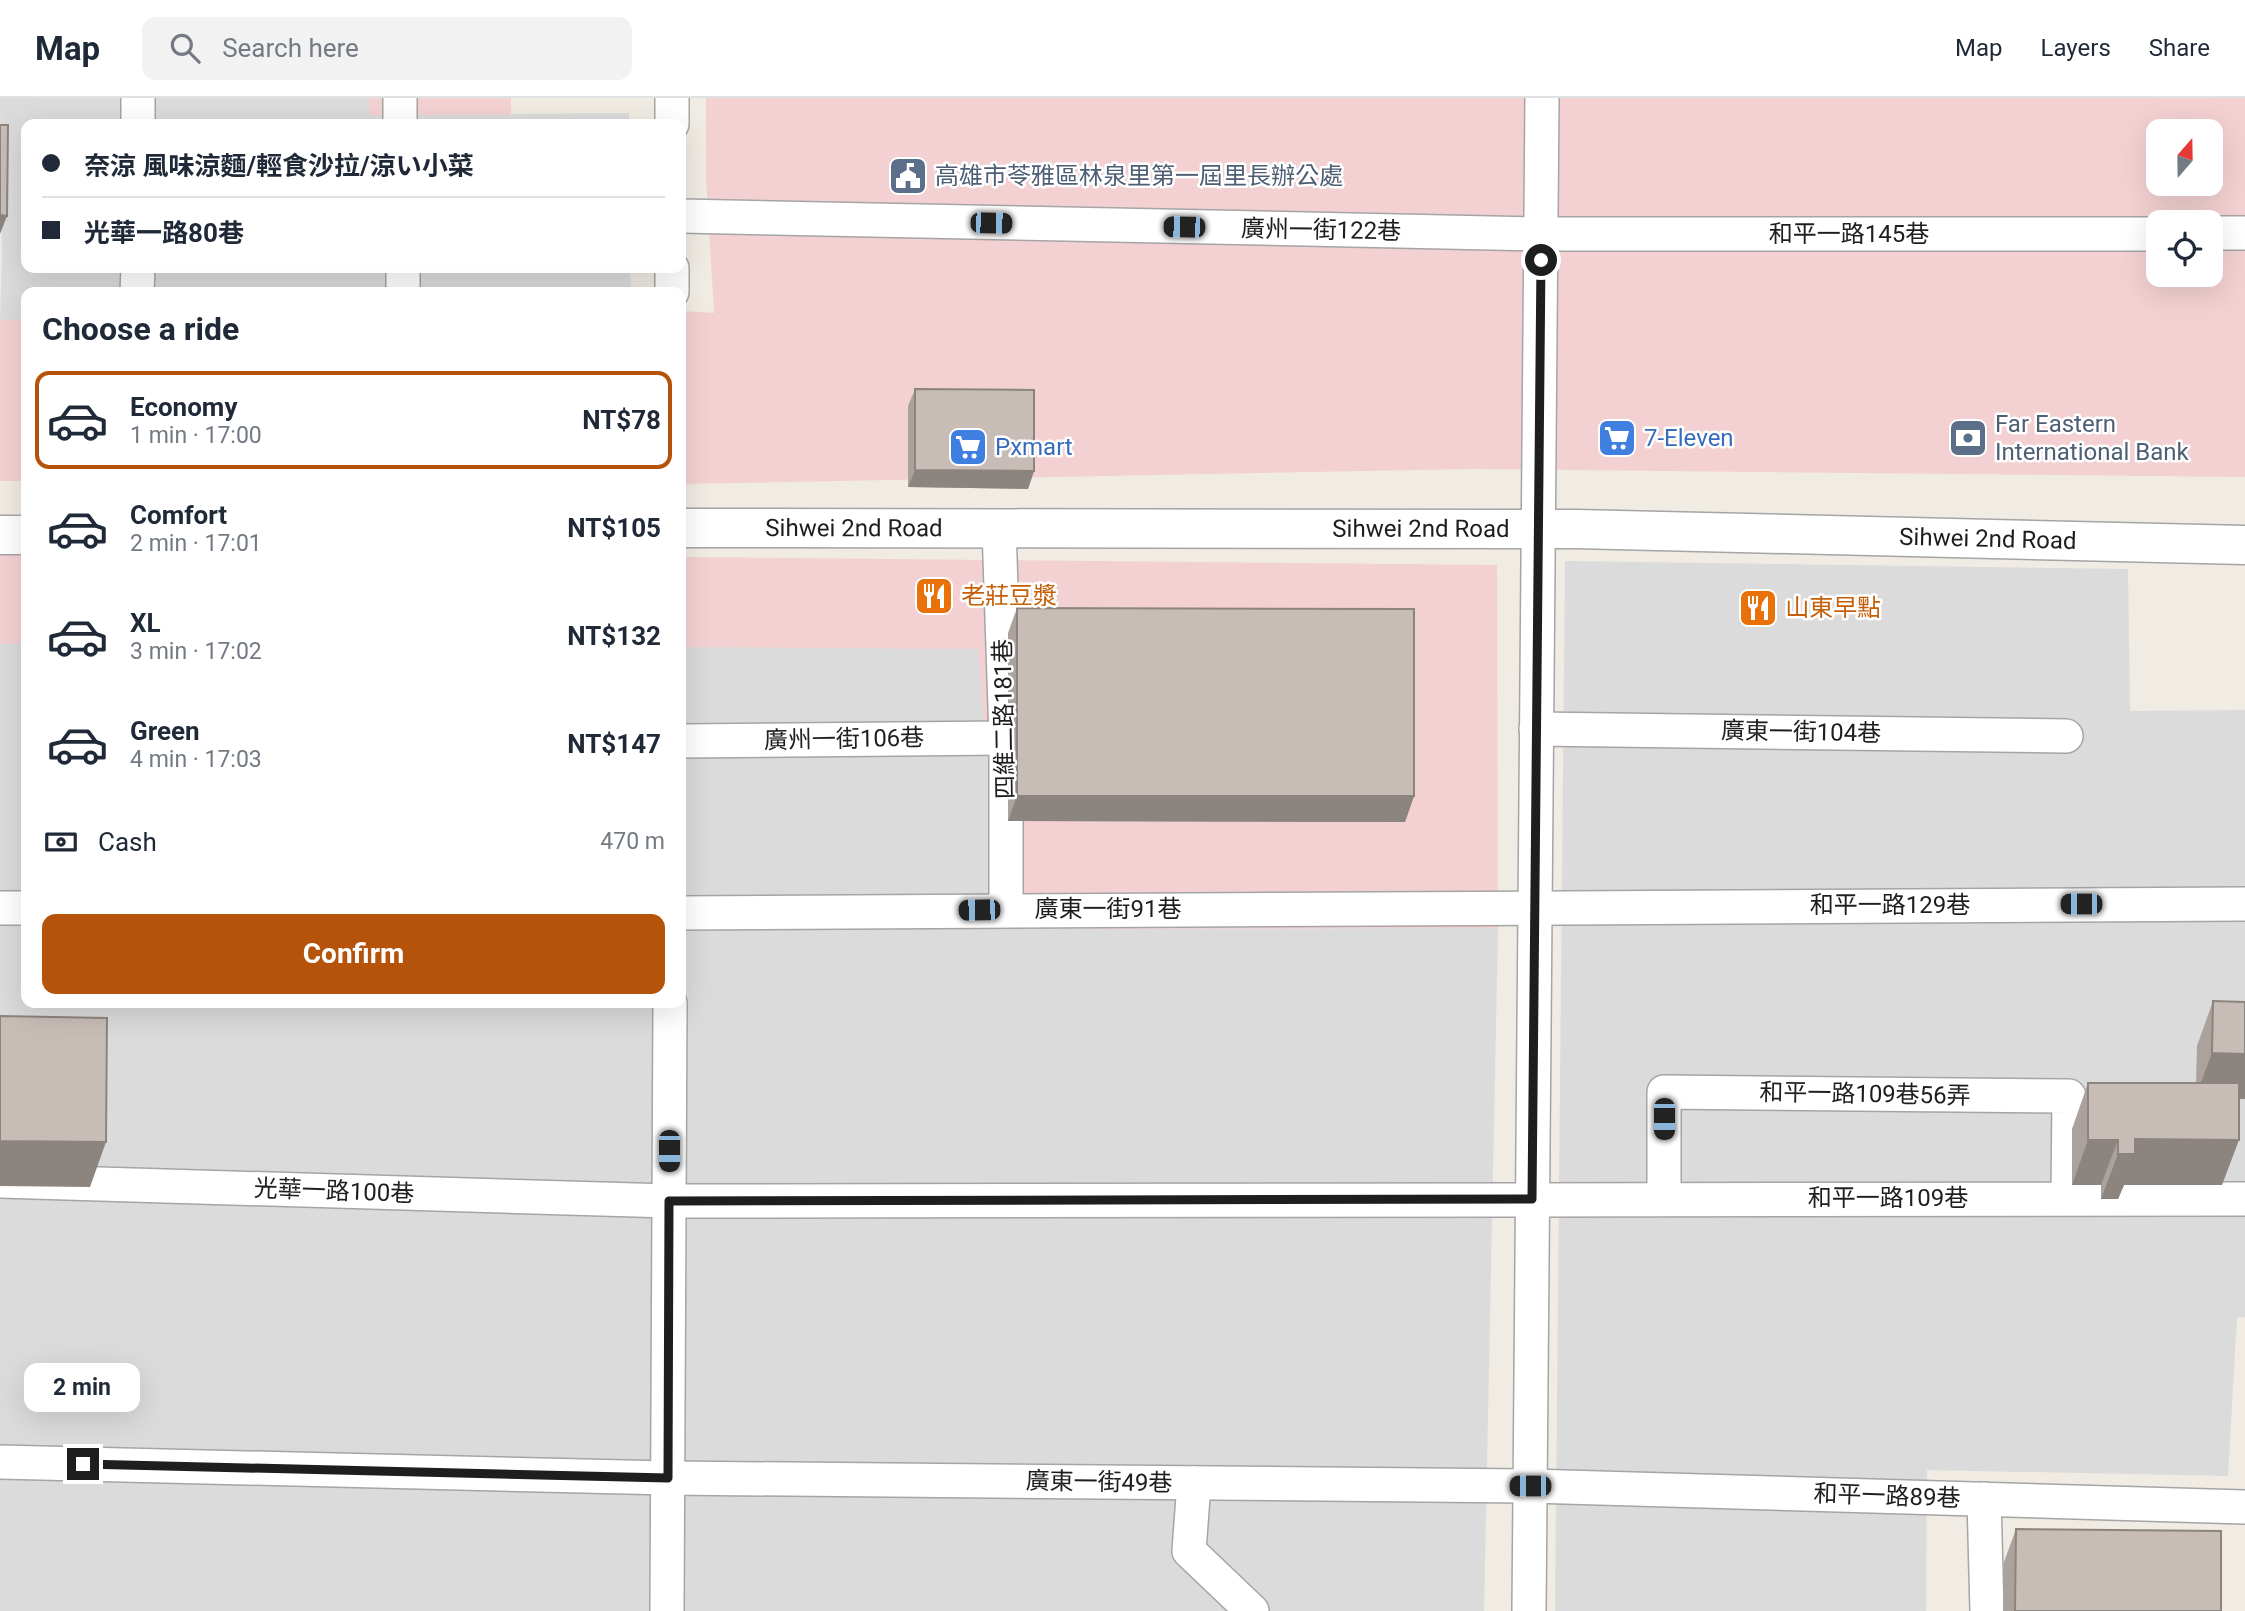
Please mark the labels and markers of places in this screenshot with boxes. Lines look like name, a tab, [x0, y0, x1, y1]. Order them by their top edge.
public building icon: 高雄市苓雅區林泉里第一屆里長辦公處	[887, 155, 929, 197]
place label: 高雄市苓雅區林泉里第一屆里長辦公處	[935, 162, 1343, 190]
place label: Far Eastern International Bank	[1995, 410, 2190, 466]
supermarket icon: 7-Eleven	[1596, 417, 1638, 459]
bank icon: Far Eastern International Bank	[1947, 417, 1989, 459]
place label: 7-Eleven	[1644, 424, 1734, 452]
supermarket icon: Pxmart	[947, 426, 989, 468]
place label: Pxmart	[995, 433, 1073, 461]
restaurant icon: 老莊豆漿	[913, 575, 955, 617]
place label: 老莊豆漿	[961, 582, 1057, 610]
restaurant icon: 山東早點	[1737, 587, 1779, 629]
place label: 山東早點	[1785, 594, 1881, 622]

